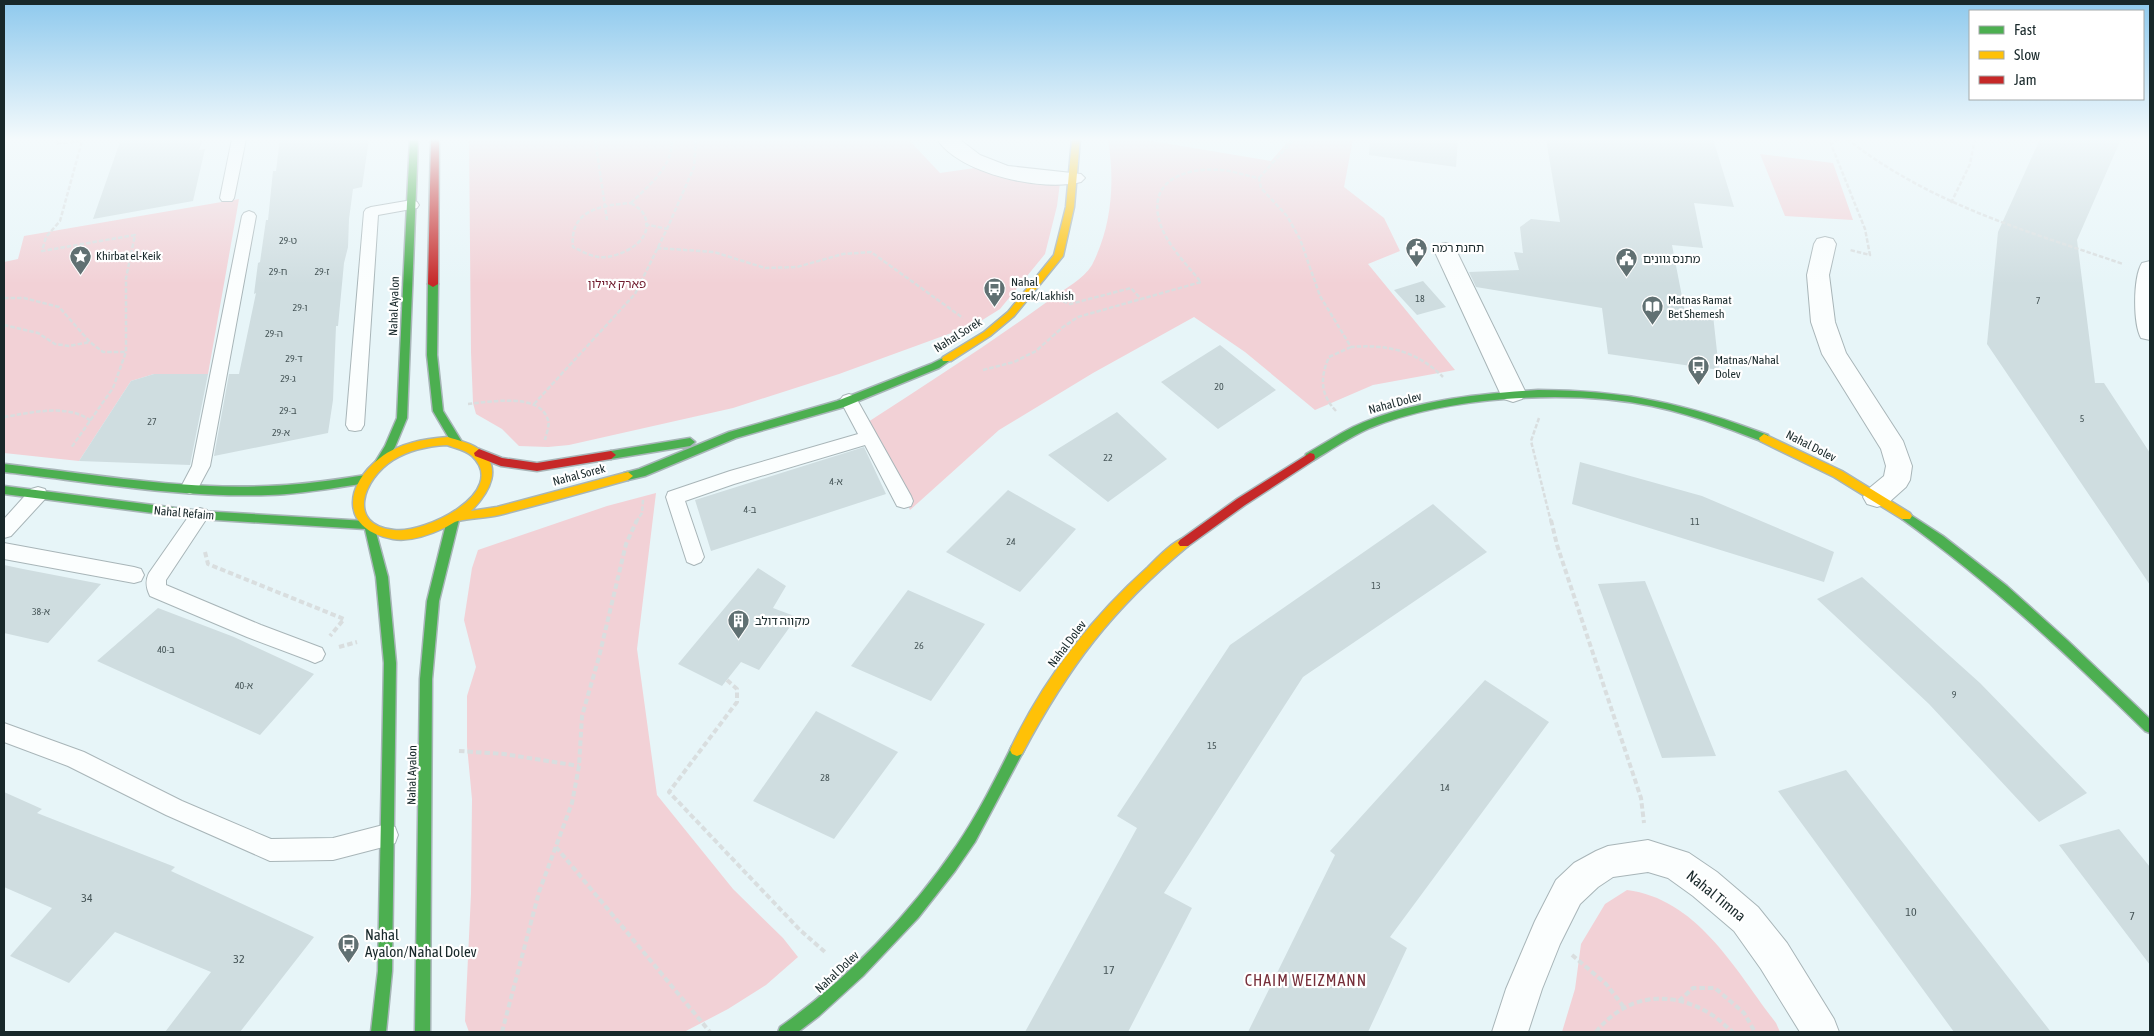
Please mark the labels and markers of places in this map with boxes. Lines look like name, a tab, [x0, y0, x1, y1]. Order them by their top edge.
public building icon: תחנת רמה	[1404, 236, 1428, 267]
place label: תחנת רמה	[1432, 241, 1484, 255]
place icon: Khirbat el-Keik	[68, 244, 92, 275]
public building icon: מתנס גוונים	[1615, 247, 1639, 278]
place label: Khirbat el-Keik	[96, 249, 162, 263]
place label: מתנס גוונים	[1643, 252, 1701, 266]
place label: Nahal Sorek/Lakhish	[1011, 275, 1074, 303]
bus stop icon: Nahal Sorek/Lakhish	[983, 277, 1007, 308]
place label: Matnas Ramat Bet Shemesh	[1668, 293, 1732, 321]
library icon: Matnas Ramat Bet Shemesh	[1640, 295, 1664, 326]
place label: Matnas/Nahal Dolev	[1715, 353, 1780, 381]
bus stop icon: Matnas/Nahal Dolev	[1687, 355, 1711, 386]
building icon: מקווה דולב	[727, 609, 751, 640]
place label: מקווה דולב	[755, 614, 810, 628]
place label: Nahal Ayalon/Nahal Dolev	[365, 926, 477, 960]
bus stop icon: Nahal Ayalon/Nahal Dolev	[337, 932, 361, 963]

